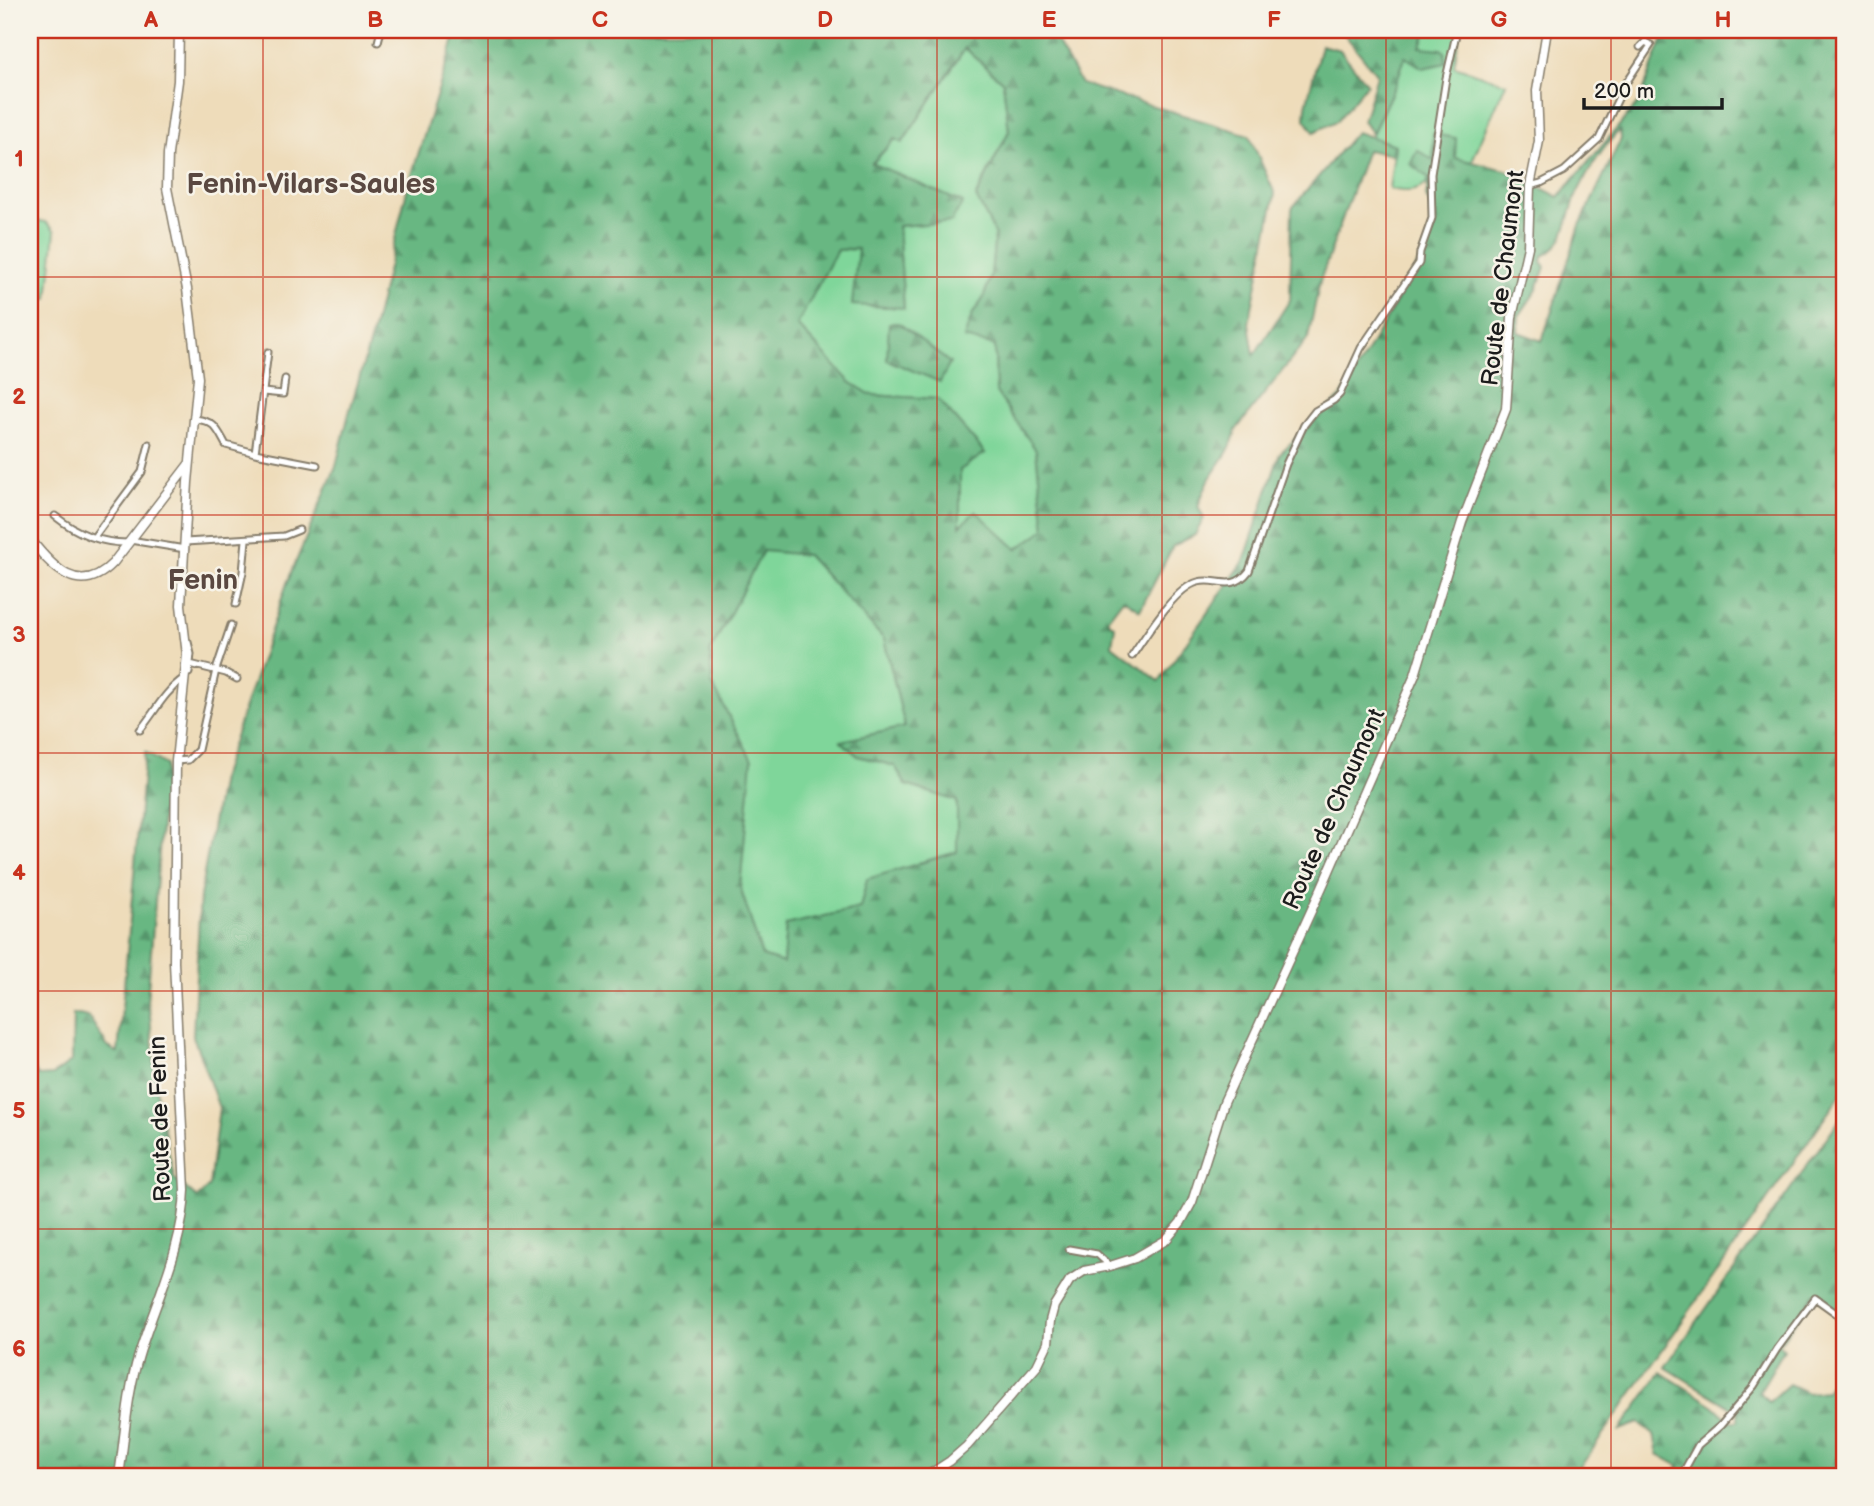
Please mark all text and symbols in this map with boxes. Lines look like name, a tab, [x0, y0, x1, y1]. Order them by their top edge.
text: A	[143, 6, 159, 34]
text: B	[367, 6, 383, 34]
text: C	[592, 6, 608, 34]
text: D	[817, 6, 833, 34]
text: E	[1042, 6, 1057, 34]
text: F	[1267, 6, 1281, 34]
text: G	[1491, 6, 1508, 34]
text: H	[1714, 6, 1732, 34]
scale bar	[1584, 66, 1722, 110]
text: 200 m	[1594, 79, 1654, 104]
text: 1	[14, 145, 24, 173]
district label: Fenin-Vilars-Saules	[187, 168, 435, 201]
street label: Route de Chaumont	[1475, 168, 1531, 388]
text: 2	[12, 383, 26, 411]
district label: Fenin	[168, 564, 238, 597]
text: 3	[12, 621, 26, 649]
street label: Route de Chaumont	[1277, 703, 1392, 914]
text: 4	[12, 859, 26, 887]
street label: Route de Fenin	[143, 1035, 177, 1203]
text: 5	[12, 1097, 26, 1125]
text: 6	[12, 1335, 26, 1363]

